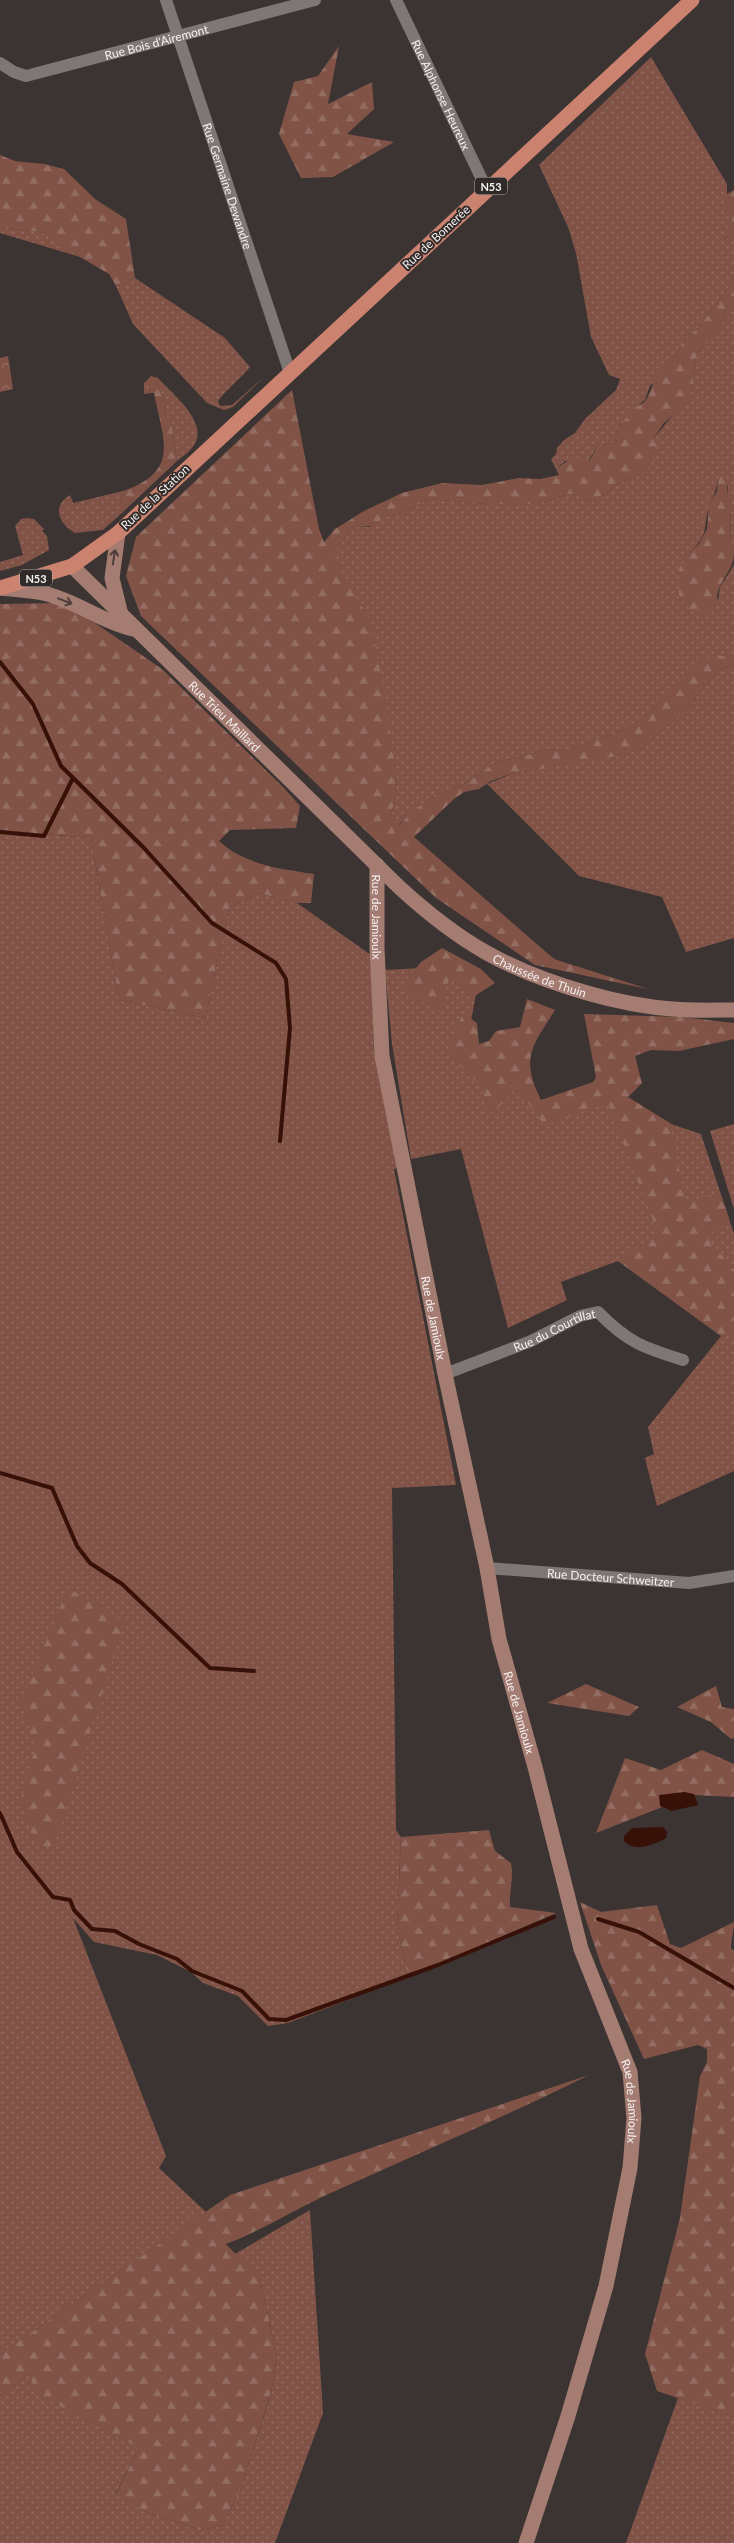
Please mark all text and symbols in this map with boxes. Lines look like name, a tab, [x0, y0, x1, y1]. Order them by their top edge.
street label: Rue Bois d'Airemont	[103, 21, 210, 63]
street label: Rue Alphonse Heureux	[409, 37, 474, 152]
street label: Rue Germaine Dewandre	[200, 121, 256, 251]
road number: N53	[475, 178, 507, 195]
street label: Rue de Bomerée	[399, 202, 473, 272]
street label: Rue de la Station	[117, 461, 193, 533]
one-way arrow	[110, 550, 120, 566]
road number: N53	[20, 570, 52, 586]
one-way arrow	[56, 597, 72, 606]
street label: Rue Trieu Maillard	[186, 677, 264, 754]
street label: Rue de Jamioulx	[370, 874, 385, 960]
street label: Chaussée de Thuin	[490, 950, 588, 1000]
street label: Rue de Jamioulx	[418, 1275, 449, 1361]
street label: Rue du Courtillat	[511, 1305, 597, 1355]
street label: Rue Docteur Schweitzer	[547, 1565, 675, 1589]
street label: Rue de Jamioulx	[501, 1669, 538, 1755]
street label: Rue de Jamioulx	[618, 2057, 642, 2144]

